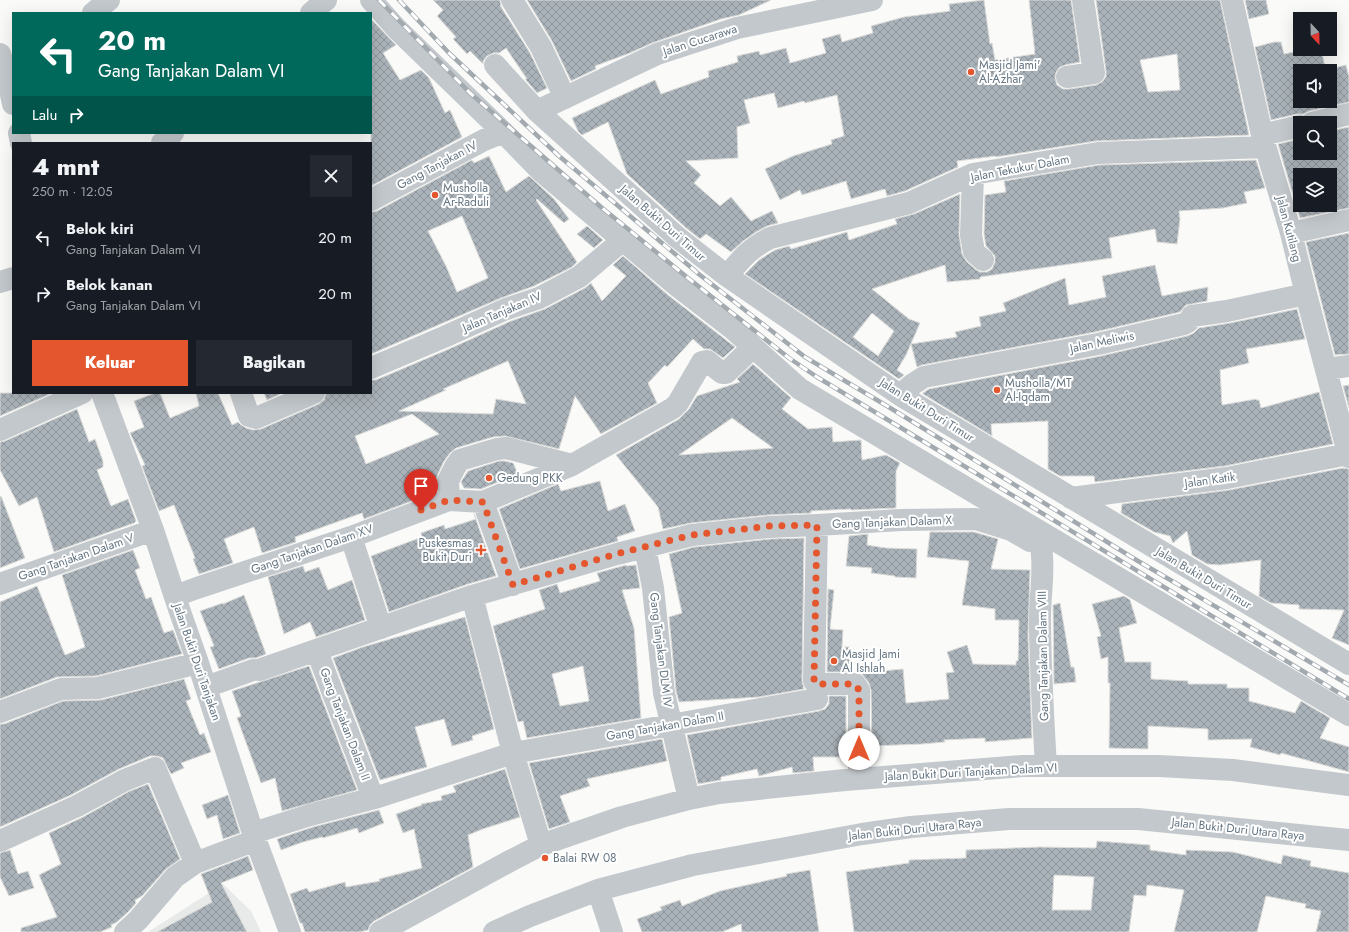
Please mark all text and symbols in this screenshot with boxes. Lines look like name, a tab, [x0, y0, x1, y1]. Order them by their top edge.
north arrow	[1293, 12, 1337, 56]
map controls	[1293, 12, 1337, 212]
street label: Jalan Cucarawa	[659, 19, 740, 61]
text: 20 m	[98, 20, 166, 61]
icon: left	[32, 28, 84, 80]
place label: Masjid Jami' Al-Azhar	[979, 56, 1040, 88]
text: Gang Tanjakan Dalam VI	[98, 58, 284, 84]
button: sound	[1293, 64, 1337, 108]
marker: Masjid Jami' Al-Azhar	[966, 67, 976, 77]
text: Lalu	[32, 104, 57, 126]
icon: right	[65, 104, 87, 126]
button: search	[1293, 116, 1337, 160]
street label: Gang Tanjakan IV	[394, 136, 481, 194]
text: 4 mnt	[32, 149, 99, 184]
street label: Jalan Tekukur Dalam	[967, 150, 1071, 187]
button: close	[310, 155, 352, 197]
button: layers	[1293, 168, 1337, 212]
place label: Musholla Ar-Raduli	[443, 179, 489, 211]
street label: Jalan Bukit Duri Timur	[615, 179, 711, 266]
text: 250 m · 12:05	[32, 182, 113, 201]
marker: Musholla Ar-Raduli	[430, 190, 440, 200]
street label: Jalan Kutilang	[1271, 192, 1306, 264]
text: Belok kiri	[66, 218, 134, 240]
icon: left	[32, 227, 54, 249]
text: 20 m	[318, 227, 352, 249]
text: Gang Tanjakan Dalam VI	[66, 240, 201, 259]
text: Belok kanan	[66, 274, 153, 296]
icon: right	[32, 283, 54, 305]
text: 20 m	[318, 283, 352, 305]
street label: Jalan Tanjakan IV	[458, 287, 544, 338]
text: Gang Tanjakan Dalam VI	[66, 296, 201, 315]
street label: Jalan Meliwis	[1066, 326, 1136, 358]
button: Keluar	[32, 340, 188, 386]
button: Bagikan	[196, 340, 352, 386]
street label: Jalan Bukit Duri Timur	[874, 372, 979, 447]
place label: Musholla/MT Al-Iqdam	[1005, 374, 1072, 406]
marker: Musholla/MT Al-Iqdam	[992, 385, 1002, 395]
street label: Jalan Katik	[1182, 467, 1237, 493]
pin	[404, 469, 438, 510]
place label: Gedung PKK	[497, 469, 563, 487]
marker: Gedung PKK	[484, 473, 494, 483]
icon: arrive	[410, 475, 432, 497]
street label: Gang Tanjakan Dalam X	[832, 511, 953, 533]
street label: Gang Tanjakan Dalam XV	[248, 520, 376, 578]
street label: Gang Tanjakan Dalam V	[16, 529, 136, 585]
place label: Puskesmas Bukit Duri	[418, 534, 472, 566]
street label: Jalan Bukit Duri Timur	[1151, 541, 1256, 614]
marker: Puskesmas Bukit Duri	[475, 544, 487, 556]
street label: Gang Tanjakan DLM IV	[645, 591, 677, 709]
street label: Gang Tanjakan Dalam VIII	[1033, 591, 1053, 721]
street label: Jalan Bukit Duri Tanjakan	[168, 599, 226, 723]
place label: Masjid Jami Al Ishlah	[842, 645, 900, 677]
marker: Masjid Jami Al Ishlah	[829, 656, 839, 666]
street label: Gang Tanjakan Dalam II	[315, 665, 375, 783]
street label: Gang Tanjakan Dalam II	[605, 707, 725, 745]
position arrow	[838, 728, 880, 770]
street label: Jalan Bukit Duri Tanjakan Dalam VI	[882, 758, 1058, 786]
street label: Jalan Bukit Duri Utara Raya	[846, 813, 982, 845]
street label: Jalan Bukit Duri Utara Raya	[1169, 813, 1305, 845]
place label: Balai RW 08	[553, 849, 617, 867]
marker: Balai RW 08	[540, 853, 550, 863]

